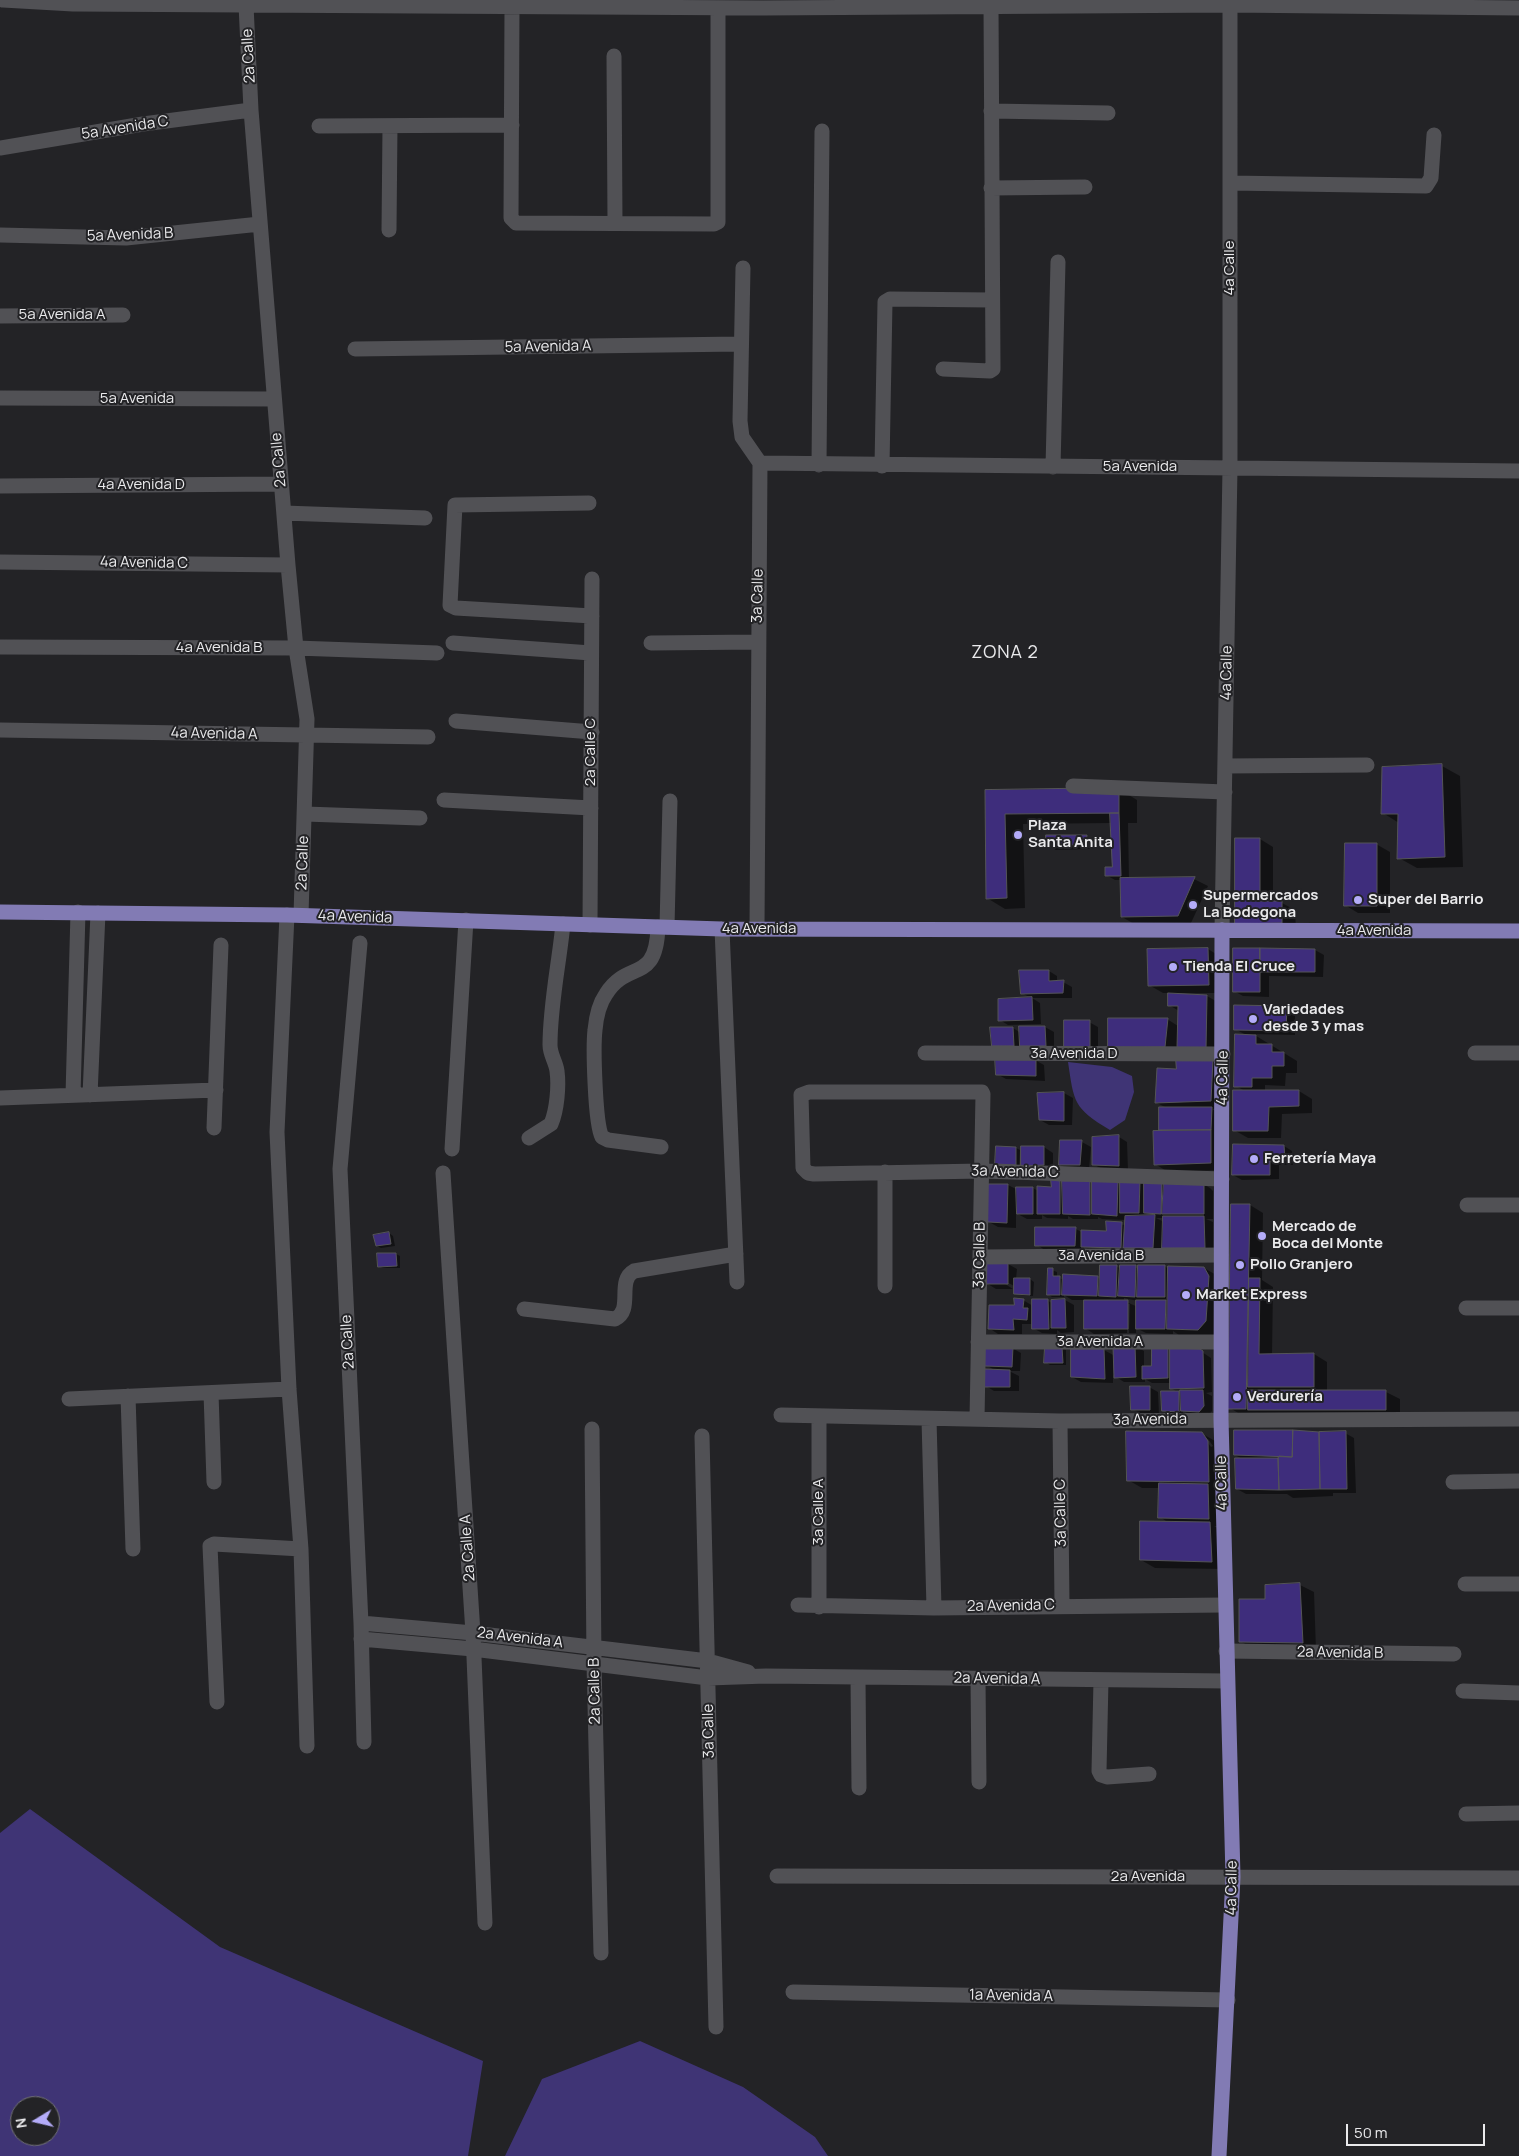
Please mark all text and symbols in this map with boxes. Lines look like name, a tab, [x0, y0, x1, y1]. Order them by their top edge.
street label: 2a Calle	[239, 28, 259, 84]
street label: 5a Avenida C	[80, 112, 170, 144]
street label: 5a Avenida B	[86, 224, 174, 246]
street label: 4a Calle	[1221, 240, 1239, 296]
street label: 5a Avenida A	[19, 306, 105, 324]
street label: 5a Avenida A	[504, 337, 592, 357]
street label: 5a Avenida	[100, 390, 174, 408]
street label: 2a Calle	[268, 432, 290, 488]
street label: 5a Avenida	[1103, 458, 1177, 476]
street label: 4a Avenida D	[97, 476, 185, 494]
street label: 4a Avenida C	[100, 553, 188, 573]
street label: 3a Calle	[749, 569, 767, 623]
street label: 4a Avenida B	[176, 639, 262, 657]
district label: ZONA 2	[970, 642, 1040, 664]
street label: 4a Calle	[1218, 645, 1236, 701]
street label: 2a Calle C	[582, 718, 600, 786]
street label: 4a Avenida A	[170, 724, 258, 744]
place label: Plaza Santa Anita	[1028, 817, 1113, 852]
marker: Plaza Santa Anita	[1012, 829, 1024, 841]
street label: 2a Calle	[293, 835, 313, 891]
place label: Supermercados La Bodegona	[1203, 887, 1318, 922]
place label: Super del Barrio	[1368, 891, 1484, 909]
marker: Super del Barrio	[1352, 894, 1364, 906]
marker: Supermercados La Bodegona	[1187, 899, 1199, 911]
street label: 4a Avenida	[317, 907, 393, 927]
street label: 4a Avenida	[722, 920, 796, 938]
street label: 4a Avenida	[1337, 922, 1411, 940]
place label: Tienda El Cruce	[1183, 958, 1295, 976]
marker: Tienda El Cruce	[1167, 961, 1179, 973]
place label: Variedades desde 3 y mas	[1263, 1001, 1364, 1036]
marker: Variedades desde 3 y mas	[1247, 1013, 1259, 1025]
street label: 3a Avenida D	[1030, 1045, 1118, 1063]
street label: 4a Calle	[1214, 1050, 1232, 1106]
place label: Ferretería Maya	[1264, 1150, 1376, 1168]
marker: Ferretería Maya	[1248, 1153, 1260, 1165]
street label: 3a Avenida C	[971, 1162, 1059, 1182]
place label: Mercado de Boca del Monte	[1272, 1218, 1383, 1253]
street label: 3a Calle B	[970, 1222, 990, 1288]
marker: Mercado de Boca del Monte	[1256, 1230, 1268, 1242]
street label: 3a Avenida B	[1058, 1247, 1144, 1265]
place label: Pollo Granjero	[1250, 1256, 1353, 1274]
marker: Pollo Granjero	[1234, 1259, 1246, 1271]
place label: Market Express	[1196, 1286, 1307, 1304]
marker: Market Express	[1180, 1289, 1192, 1301]
street label: 2a Calle	[338, 1314, 358, 1370]
street label: 3a Avenida A	[1057, 1333, 1143, 1351]
place label: Verdurería	[1247, 1388, 1323, 1406]
marker: Verdurería	[1231, 1391, 1243, 1403]
street label: 3a Avenida	[1113, 1410, 1187, 1430]
street label: 4a Calle	[1213, 1455, 1231, 1511]
street label: 3a Calle A	[810, 1479, 828, 1545]
street label: 3a Calle C	[1051, 1479, 1071, 1547]
street label: 2a Calle A	[457, 1514, 479, 1582]
street label: 2a Avenida C	[967, 1596, 1055, 1616]
street label: 2a Avenida A	[476, 1624, 564, 1652]
street label: 2a Avenida B	[1297, 1643, 1383, 1663]
street label: 2a Calle B	[585, 1657, 605, 1725]
street label: 2a Avenida A	[953, 1669, 1041, 1689]
street label: 3a Calle	[700, 1704, 718, 1758]
street label: 4a Calle	[1223, 1860, 1241, 1916]
street label: 2a Avenida	[1111, 1868, 1185, 1886]
street label: 1a Avenida A	[969, 1986, 1053, 2006]
north arrow	[10, 2096, 60, 2146]
scale bar	[1349, 2114, 1488, 2146]
text: N	[11, 2117, 31, 2130]
text: 50 m	[1354, 2122, 1388, 2143]

